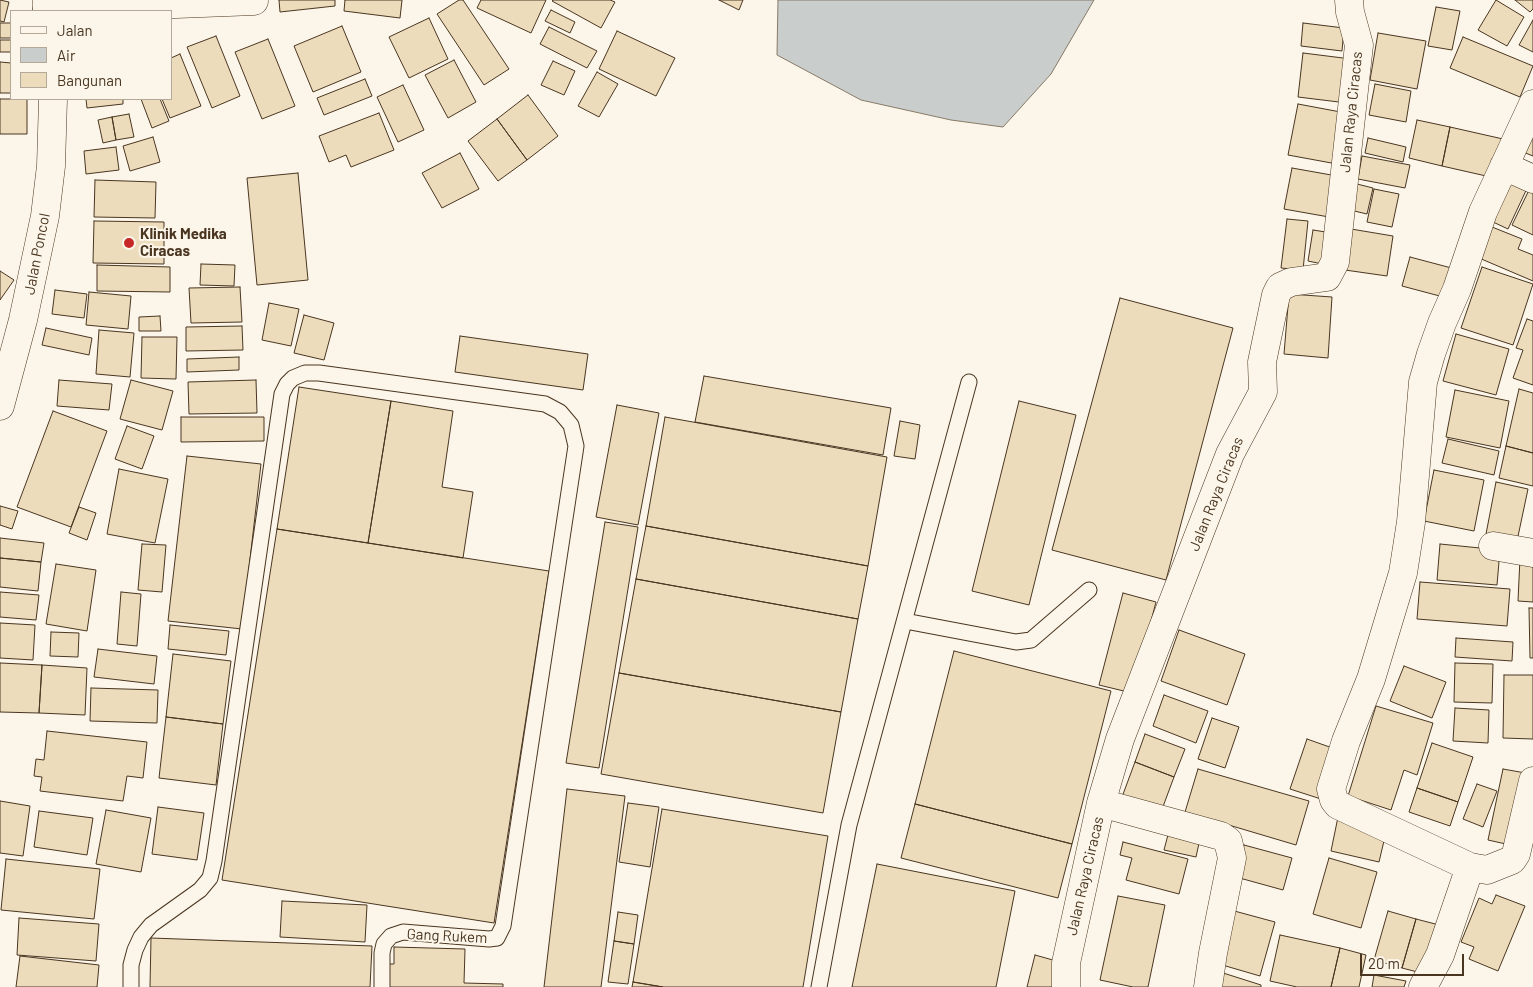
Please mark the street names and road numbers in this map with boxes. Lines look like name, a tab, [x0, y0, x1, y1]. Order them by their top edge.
street label: Jalan Raya Ciracas	[1336, 51, 1366, 173]
street label: Jalan Poncol	[20, 212, 54, 296]
street label: Jalan Raya Ciracas	[1185, 434, 1247, 554]
street label: Jalan Raya Ciracas	[1063, 815, 1107, 937]
street label: Gang Rukem	[406, 925, 488, 947]

